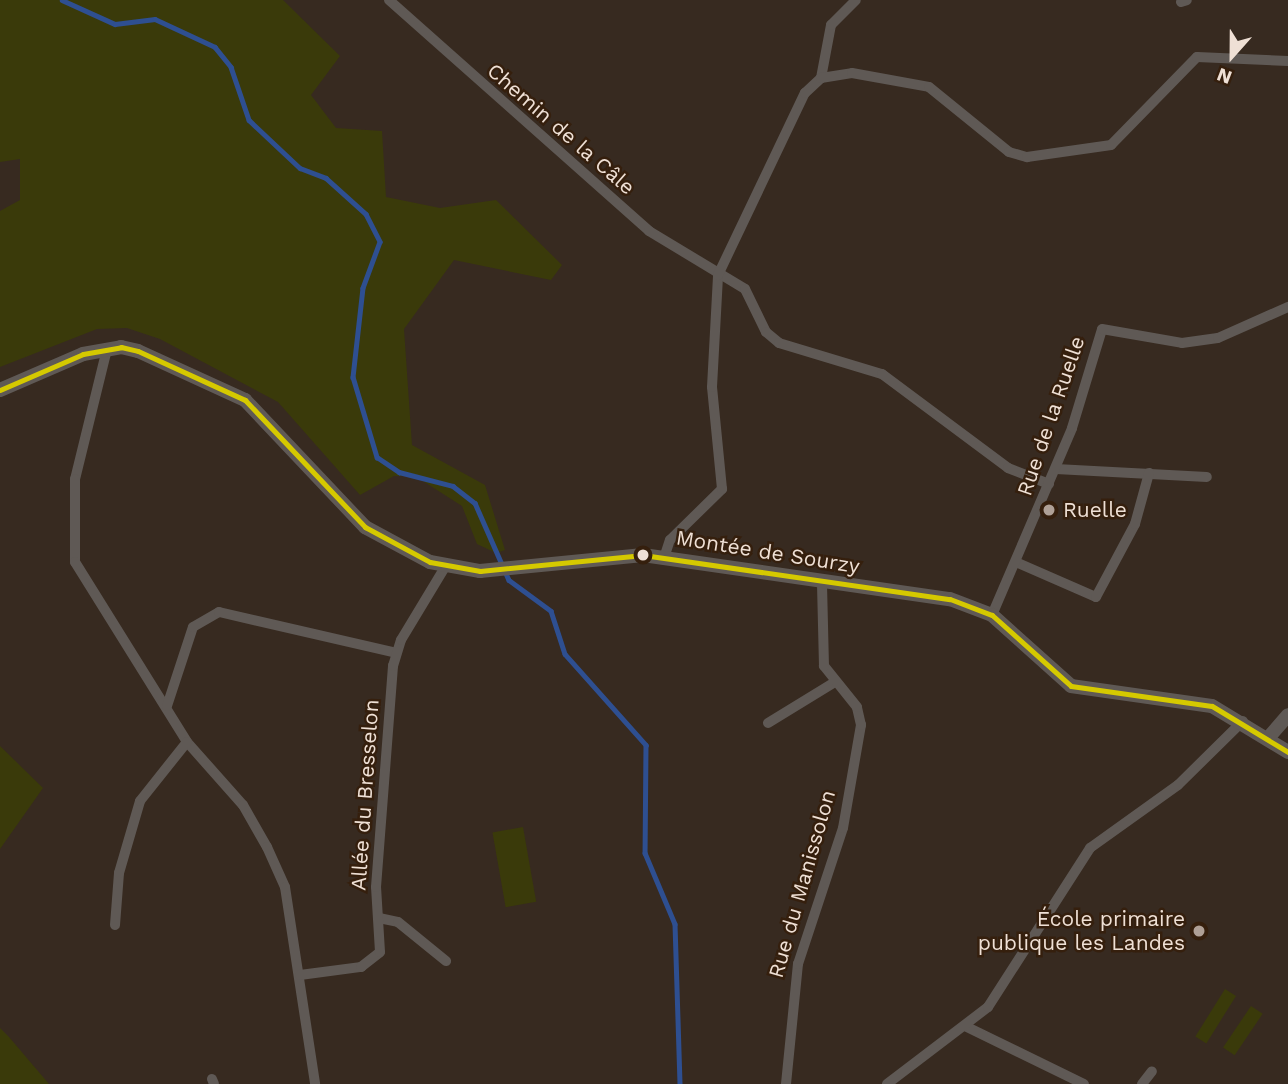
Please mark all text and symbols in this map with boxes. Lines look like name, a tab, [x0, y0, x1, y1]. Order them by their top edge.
north arrow	[1197, 21, 1267, 91]
street label: Chemin de la Câle	[482, 58, 640, 200]
text: N	[1214, 63, 1235, 89]
street label: Rue de la Ruelle	[1012, 333, 1090, 499]
place label: Ruelle	[1063, 497, 1127, 523]
marker: Ruelle	[1041, 502, 1057, 518]
street label: Montée de Sourzy	[674, 525, 862, 579]
unlabelled marker	[636, 548, 650, 562]
street label: Allée du Bresselon	[346, 698, 384, 892]
street label: Rue du Manissolon	[763, 787, 841, 981]
place label: École primaire publique les Landes	[978, 906, 1185, 956]
marker: École primaire publique les Landes	[1191, 923, 1207, 939]

